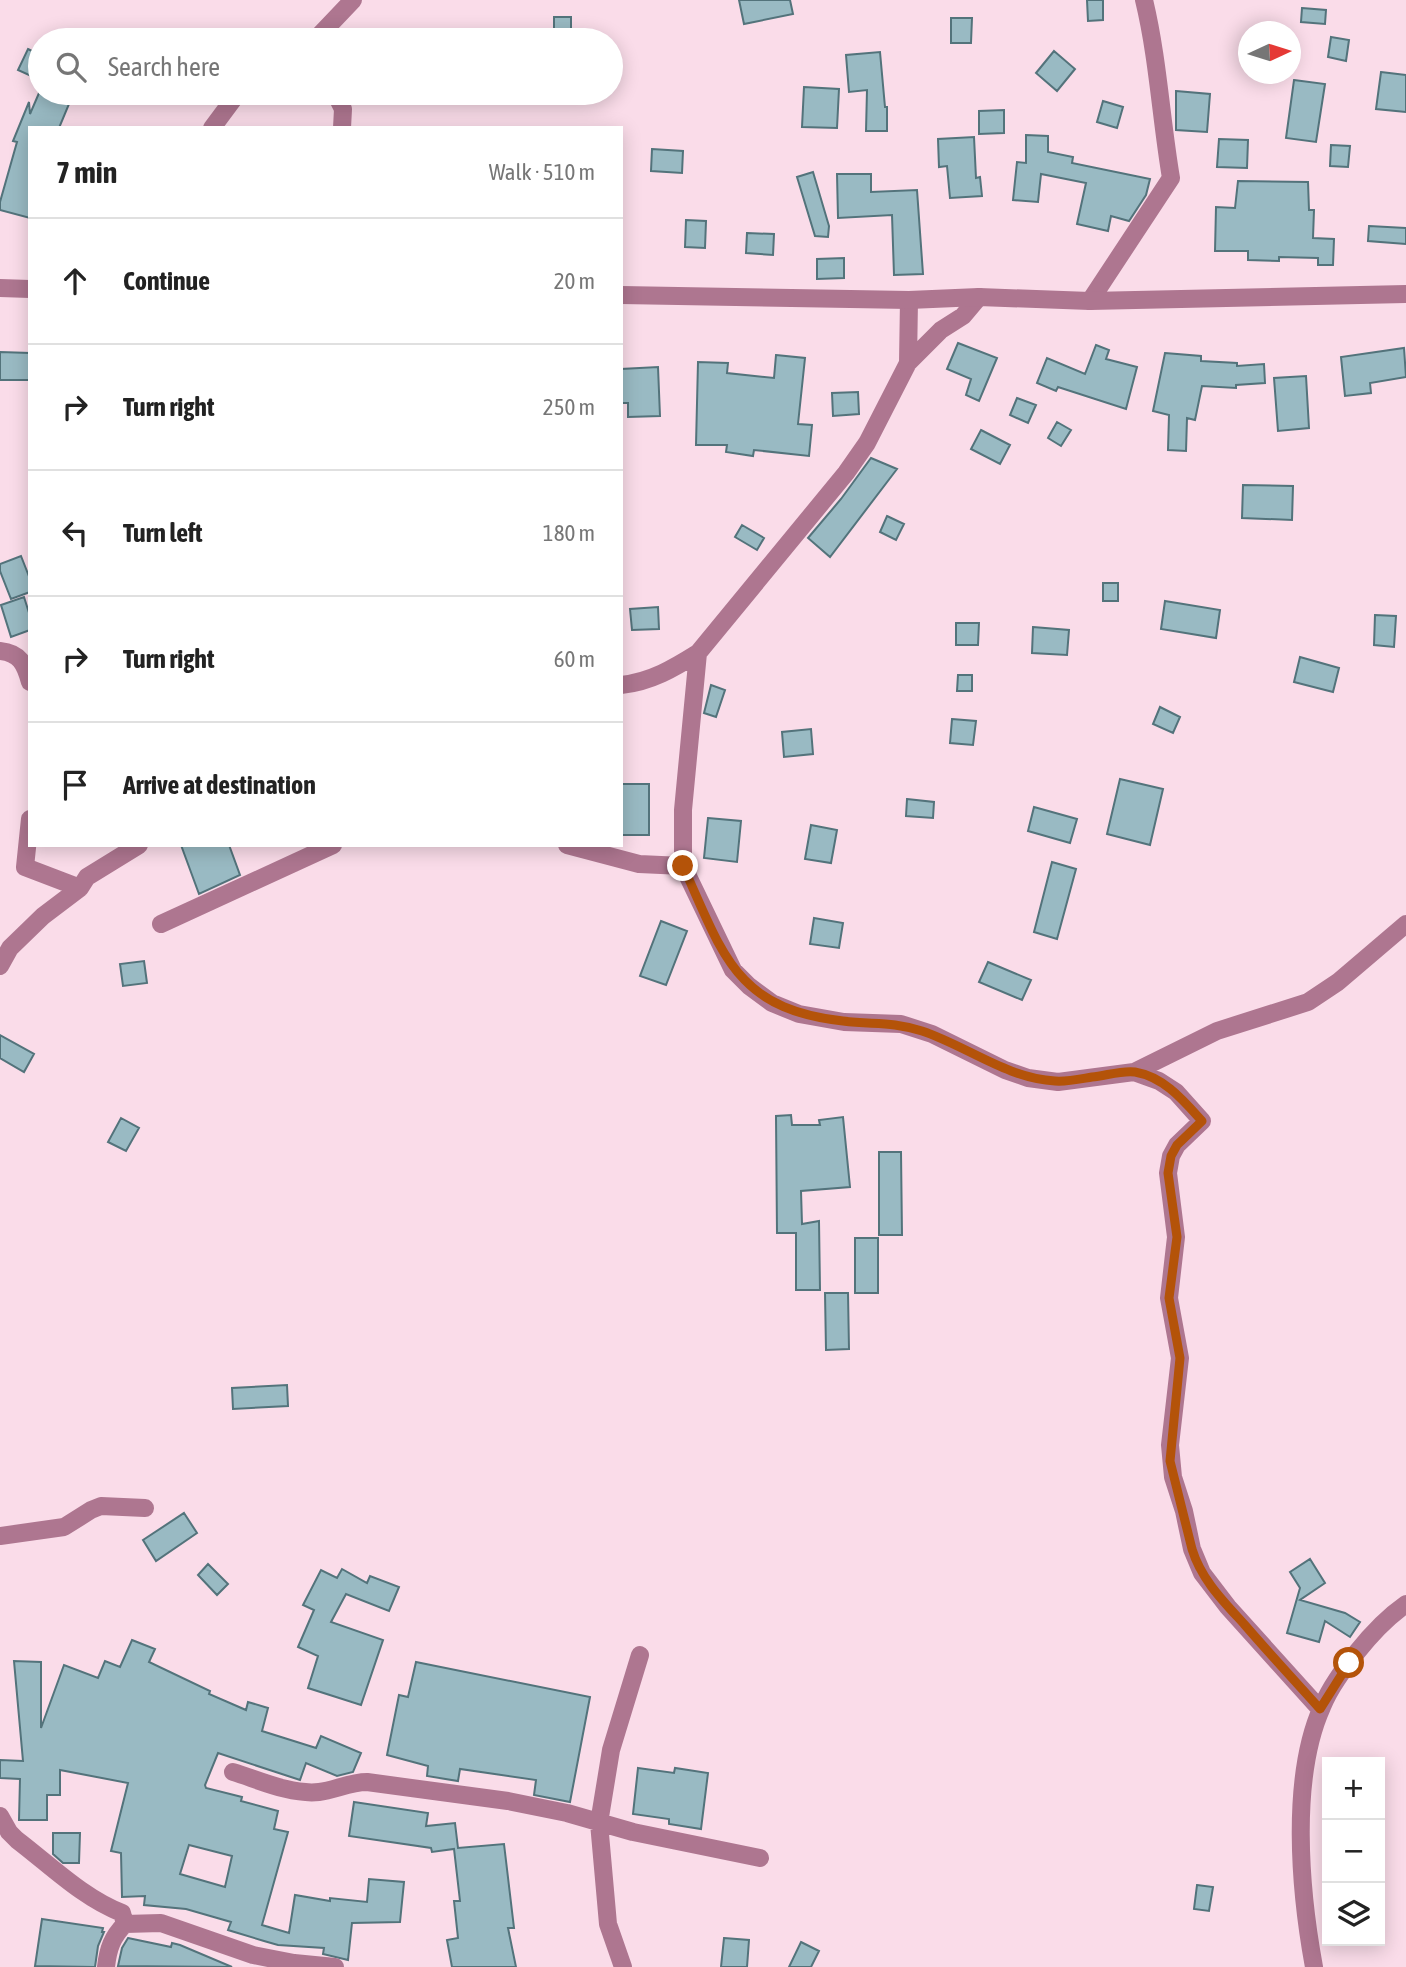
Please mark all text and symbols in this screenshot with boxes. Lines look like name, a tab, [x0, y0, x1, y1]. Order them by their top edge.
north arrow	[1238, 21, 1301, 84]
search box	[28, 28, 623, 105]
icon: search	[52, 48, 90, 86]
text: Search here	[108, 52, 220, 82]
text: 7 min	[56, 155, 117, 189]
text: Walk · 510 m	[489, 159, 595, 185]
icon: ahead	[56, 262, 94, 300]
text: Continue	[123, 266, 210, 296]
text: 20 m	[554, 268, 595, 294]
icon: right	[56, 388, 94, 426]
text: Turn right	[123, 392, 214, 422]
text: 250 m	[543, 394, 595, 420]
icon: left	[56, 514, 94, 552]
text: Turn left	[123, 518, 203, 548]
text: 180 m	[543, 520, 595, 546]
icon: right	[56, 640, 94, 678]
text: Turn right	[123, 644, 214, 674]
text: 60 m	[554, 646, 595, 672]
icon: arrive	[56, 766, 94, 804]
text: Arrive at destination	[123, 770, 316, 800]
route end	[667, 850, 698, 881]
route start	[1333, 1647, 1364, 1678]
map controls	[1322, 1757, 1385, 1946]
button: +	[1322, 1757, 1385, 1820]
button: −	[1322, 1820, 1385, 1883]
button: layers	[1322, 1883, 1385, 1946]

